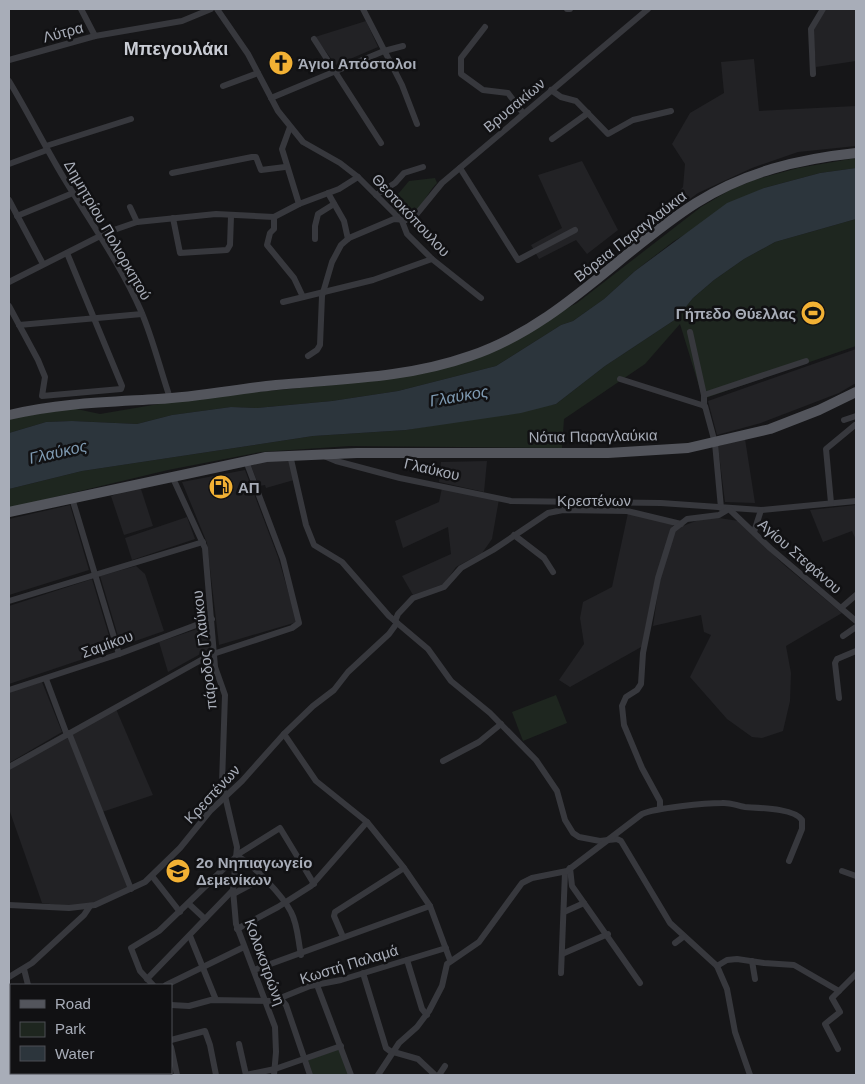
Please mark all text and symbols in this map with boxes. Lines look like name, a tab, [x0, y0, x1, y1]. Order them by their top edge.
street label: Λύτρα	[41, 18, 85, 46]
district label: Μπεγουλάκι	[124, 39, 228, 59]
church icon: Άγιοι Απόστολοι	[268, 50, 294, 76]
place label: Άγιοι Απόστολοι	[298, 55, 416, 72]
street label: Βρυσακίων	[480, 74, 548, 136]
street label: Δημητρίου Πολιορκητού	[61, 157, 155, 303]
street label: Θεοτοκόπουλου	[368, 170, 454, 260]
street label: Βόρεια Παραγλαύκια	[571, 187, 690, 285]
sports icon: Γήπεδο Θύελλας	[800, 300, 826, 326]
place label: Γήπεδο Θύελλας	[676, 305, 796, 322]
water label: Γλαύκος	[428, 382, 490, 410]
street label: Νότια Παραγλαύκια	[528, 426, 658, 446]
water label: Γλαύκος	[27, 437, 89, 467]
street label: Γλαύκου	[403, 454, 461, 484]
fuel station icon: ΑΠ	[208, 474, 234, 500]
place label: ΑΠ	[238, 479, 260, 496]
street label: Κρεστένων	[557, 492, 631, 509]
street label: Αγίου Στεφάνου	[755, 515, 845, 597]
street label: πάροδος Γλαύκου	[188, 589, 220, 711]
street label: Σαμίκου	[79, 627, 135, 661]
street label: Κρεστένων	[181, 761, 243, 827]
place label: 2ο Νηπιαγωγείο Δεμενίκων	[196, 854, 312, 888]
school or university icon: 2ο Νηπιαγωγείο Δεμενίκων	[165, 858, 191, 884]
street label: Κολοκοτρώνη	[241, 916, 289, 1008]
street label: Κωστή Παλαμά	[298, 941, 401, 987]
legend	[10, 984, 172, 1074]
text: Road	[55, 995, 91, 1012]
text: Park	[55, 1020, 86, 1037]
text: Water	[55, 1045, 94, 1062]

